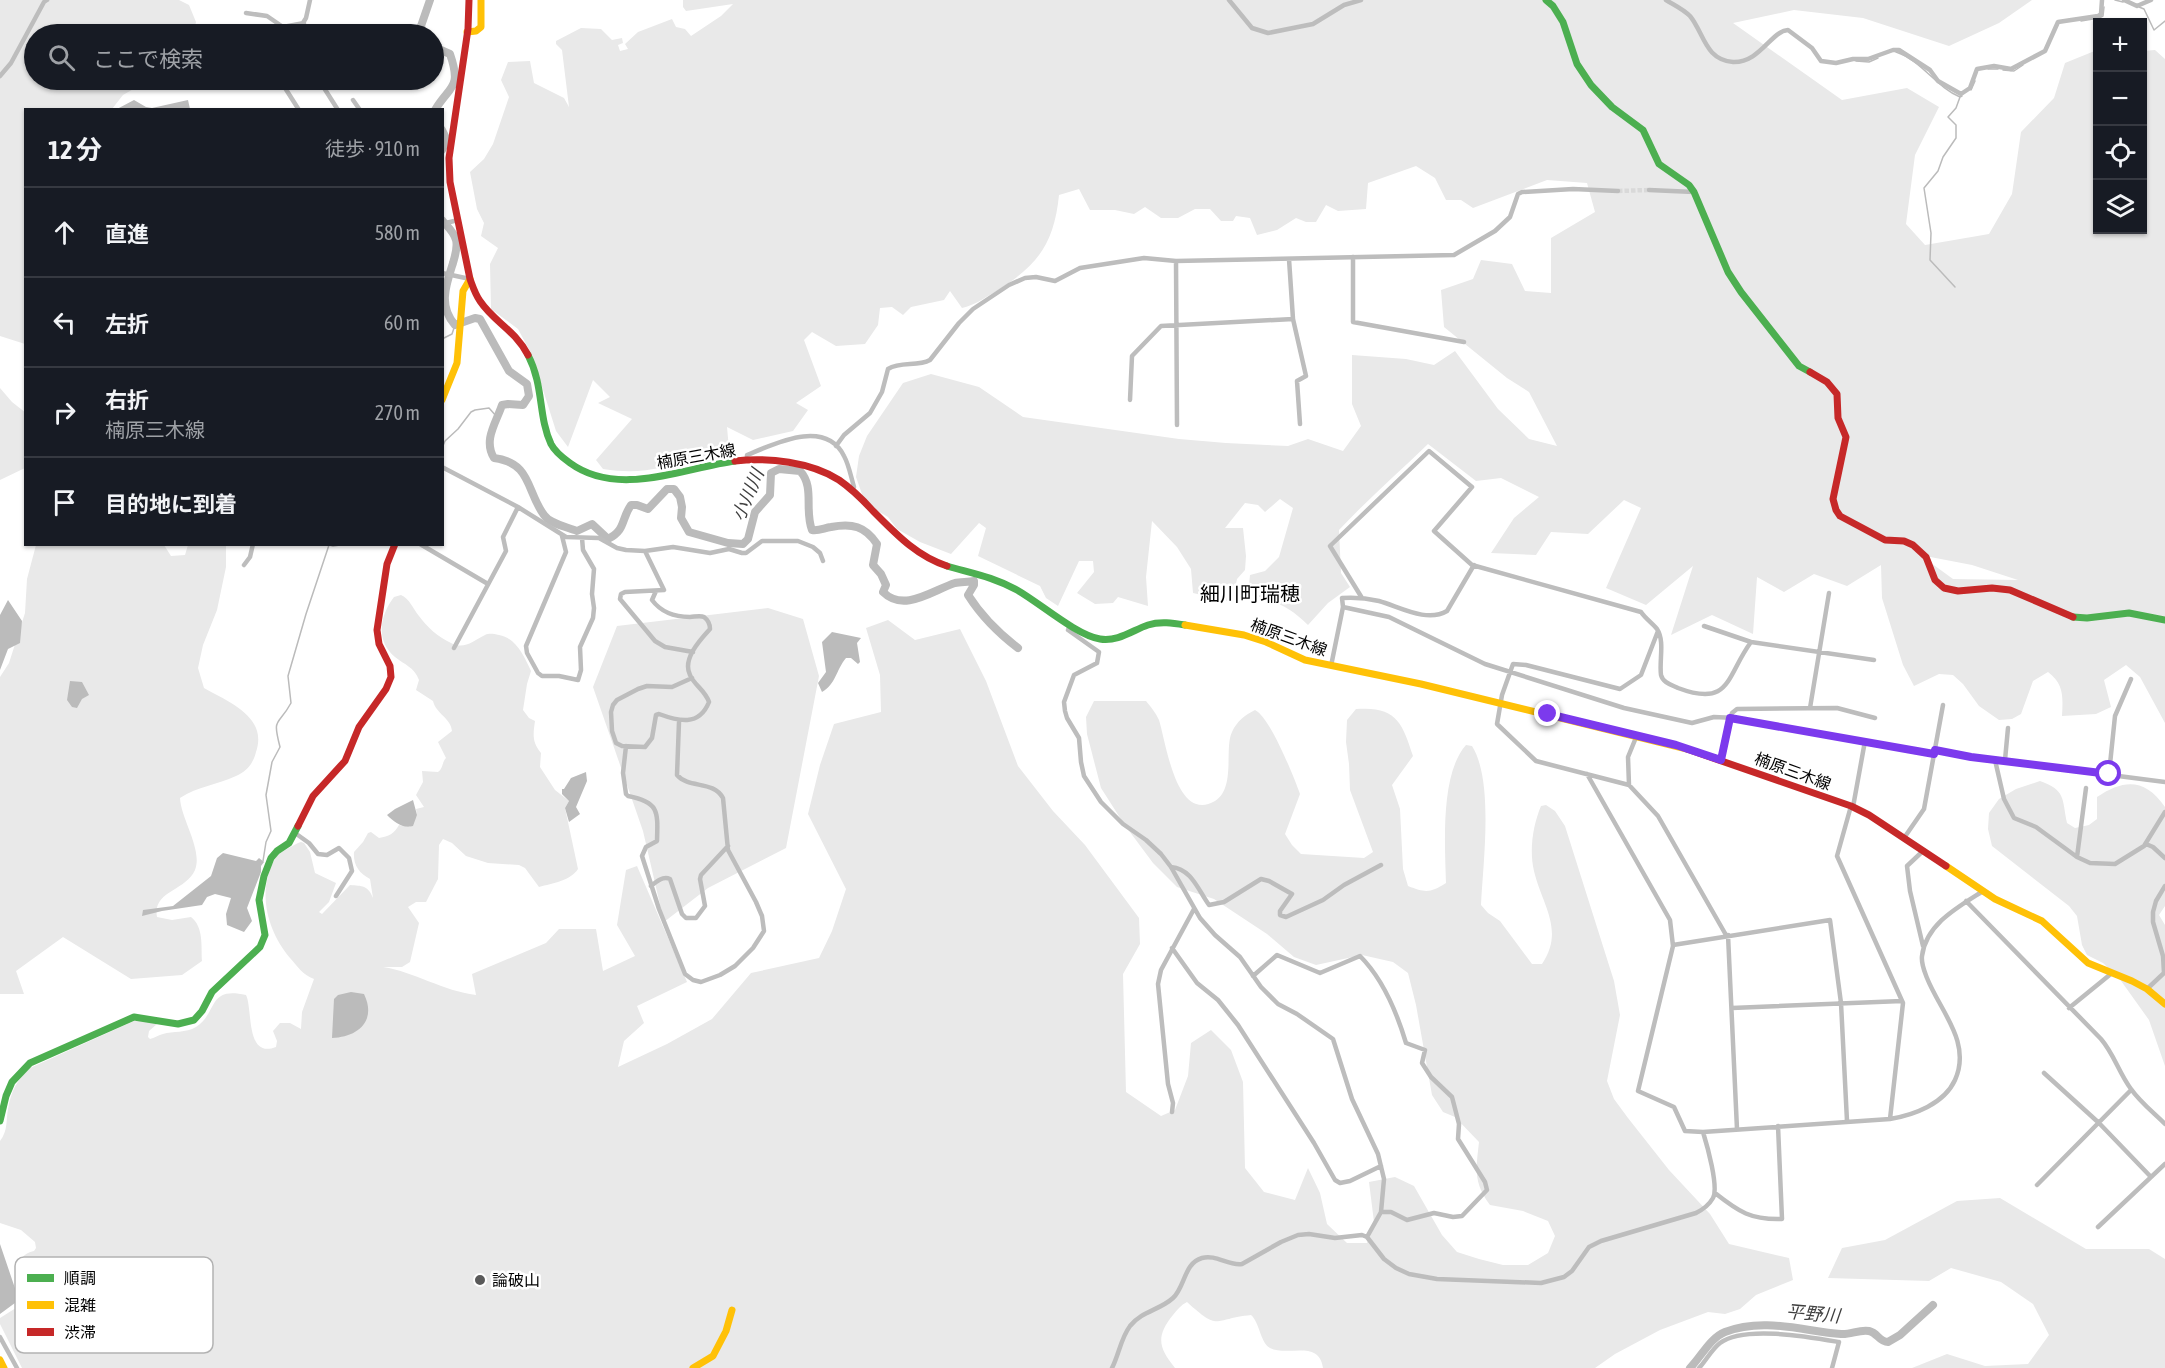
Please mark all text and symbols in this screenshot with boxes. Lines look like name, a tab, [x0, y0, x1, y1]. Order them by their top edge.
map controls	[2093, 18, 2147, 234]
button: +	[2093, 18, 2147, 72]
search box	[24, 24, 444, 90]
icon: search	[45, 41, 78, 74]
text: ここで検索	[93, 46, 203, 72]
button: −	[2093, 72, 2147, 126]
button: locate	[2093, 126, 2147, 180]
text: 12 分	[48, 135, 102, 165]
text: 徒歩 · 910 m	[325, 137, 420, 160]
button: layers	[2093, 180, 2147, 234]
icon: ahead	[48, 216, 81, 249]
text: 直進	[105, 221, 149, 247]
text: 580 m	[375, 221, 420, 244]
icon: left	[48, 306, 81, 339]
text: 左折	[105, 311, 149, 337]
text: 60 m	[384, 311, 420, 334]
text: 右折	[105, 387, 149, 413]
icon: right	[48, 396, 81, 429]
text: 270 m	[375, 401, 420, 424]
text: 楠原三木線	[105, 418, 205, 441]
street label: 楠原三木線	[655, 440, 737, 472]
water label: 小川川	[727, 464, 769, 524]
icon: arrive	[48, 486, 81, 519]
text: 目的地に到着	[105, 491, 237, 517]
district label: 細川町瑞穂	[1200, 582, 1300, 605]
street label: 楠原三木線	[1248, 615, 1330, 659]
route end	[1534, 700, 1560, 726]
street label: 楠原三木線	[1752, 749, 1834, 793]
route start	[2095, 760, 2121, 786]
legend	[15, 1257, 213, 1353]
text: 順調	[64, 1269, 96, 1287]
place label: 論破山	[492, 1271, 540, 1289]
marker: 論破山	[473, 1273, 487, 1287]
text: 混雑	[64, 1296, 96, 1314]
water label: 平野川	[1785, 1301, 1843, 1326]
text: 渋滞	[64, 1323, 96, 1341]

